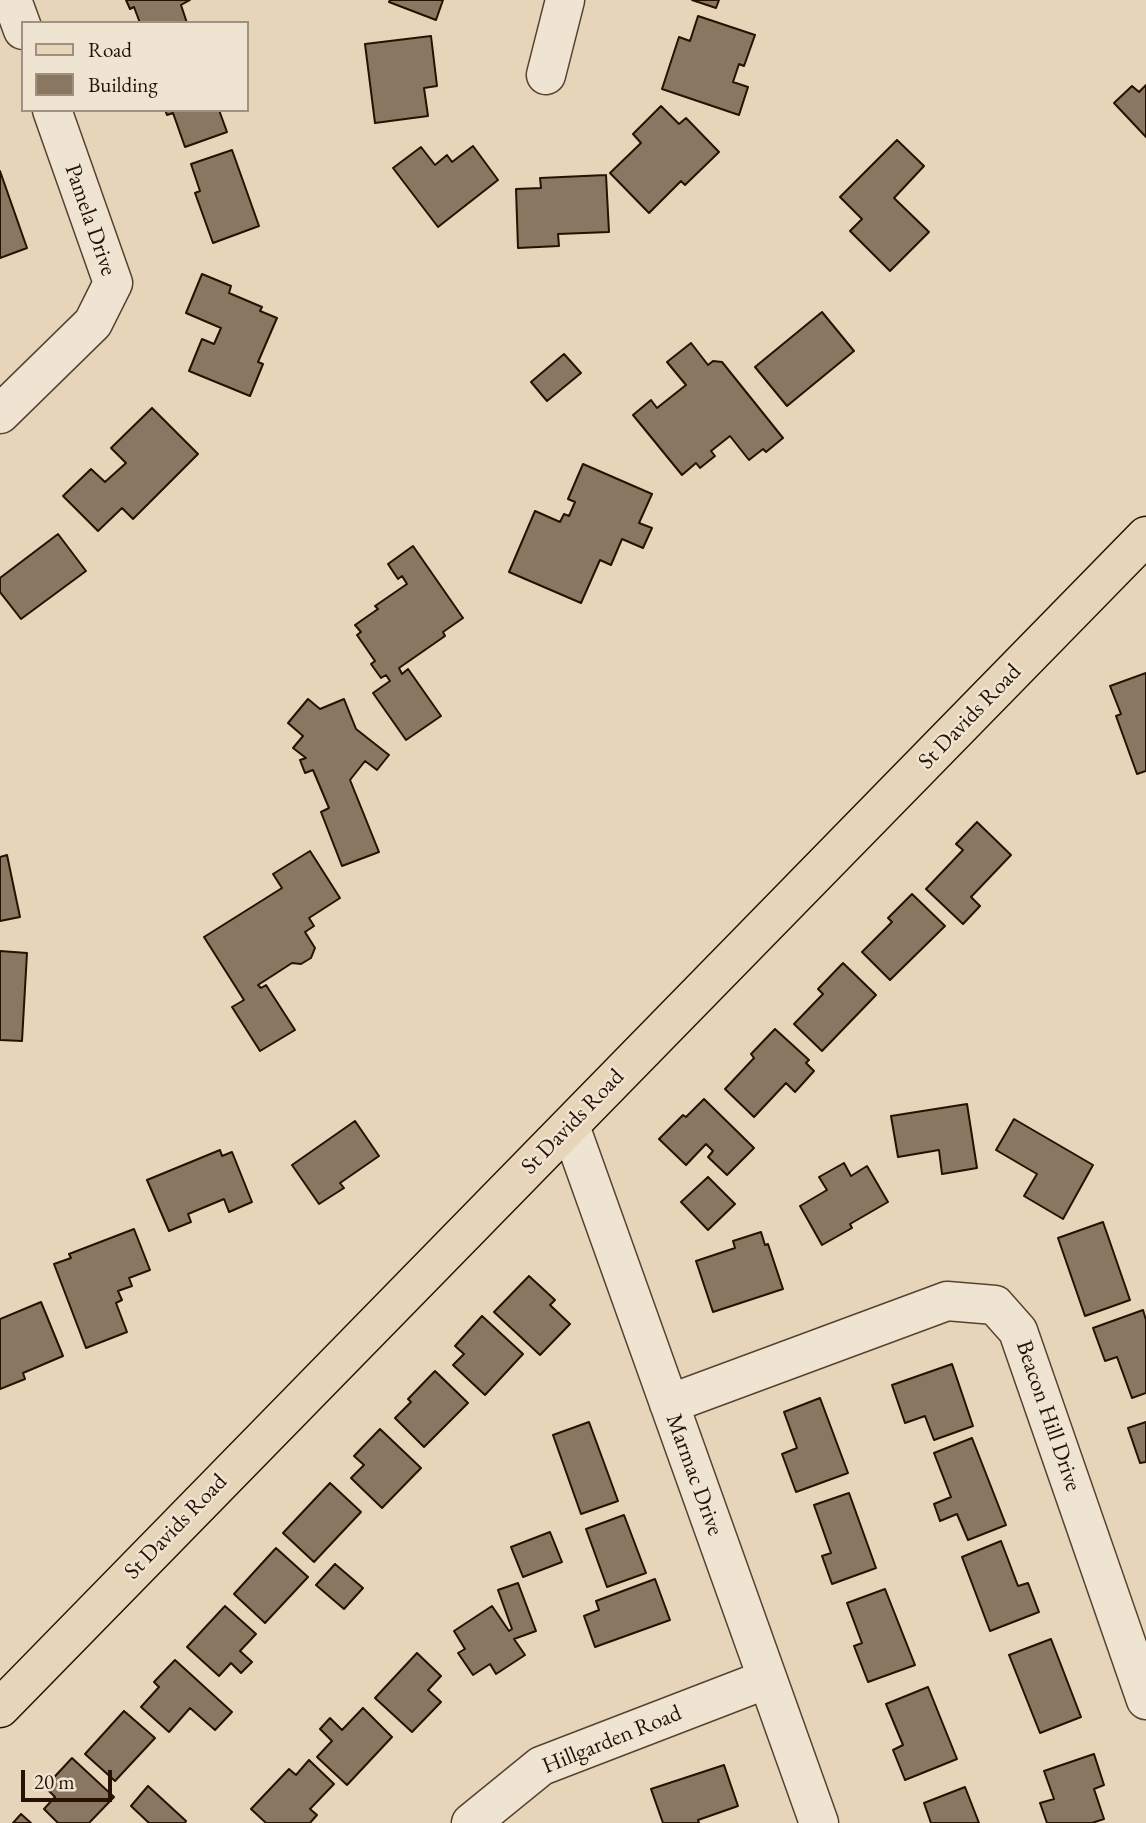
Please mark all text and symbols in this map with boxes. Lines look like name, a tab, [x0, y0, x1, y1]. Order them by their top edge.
legend	[21, 21, 248, 112]
text: Road	[88, 36, 132, 63]
text: Building	[88, 71, 158, 98]
street label: Pamela Drive	[58, 161, 122, 279]
street label: St Davids Road	[913, 658, 1027, 776]
street label: St Davids Road	[516, 1063, 630, 1181]
street label: Beacon Hill Drive	[1009, 1337, 1087, 1495]
street label: Marmac Drive	[659, 1410, 729, 1540]
street label: St Davids Road	[119, 1468, 233, 1586]
street label: Hillgarden Road	[538, 1700, 686, 1780]
scale bar	[24, 1756, 116, 1800]
text: 20 m	[34, 1768, 75, 1795]

